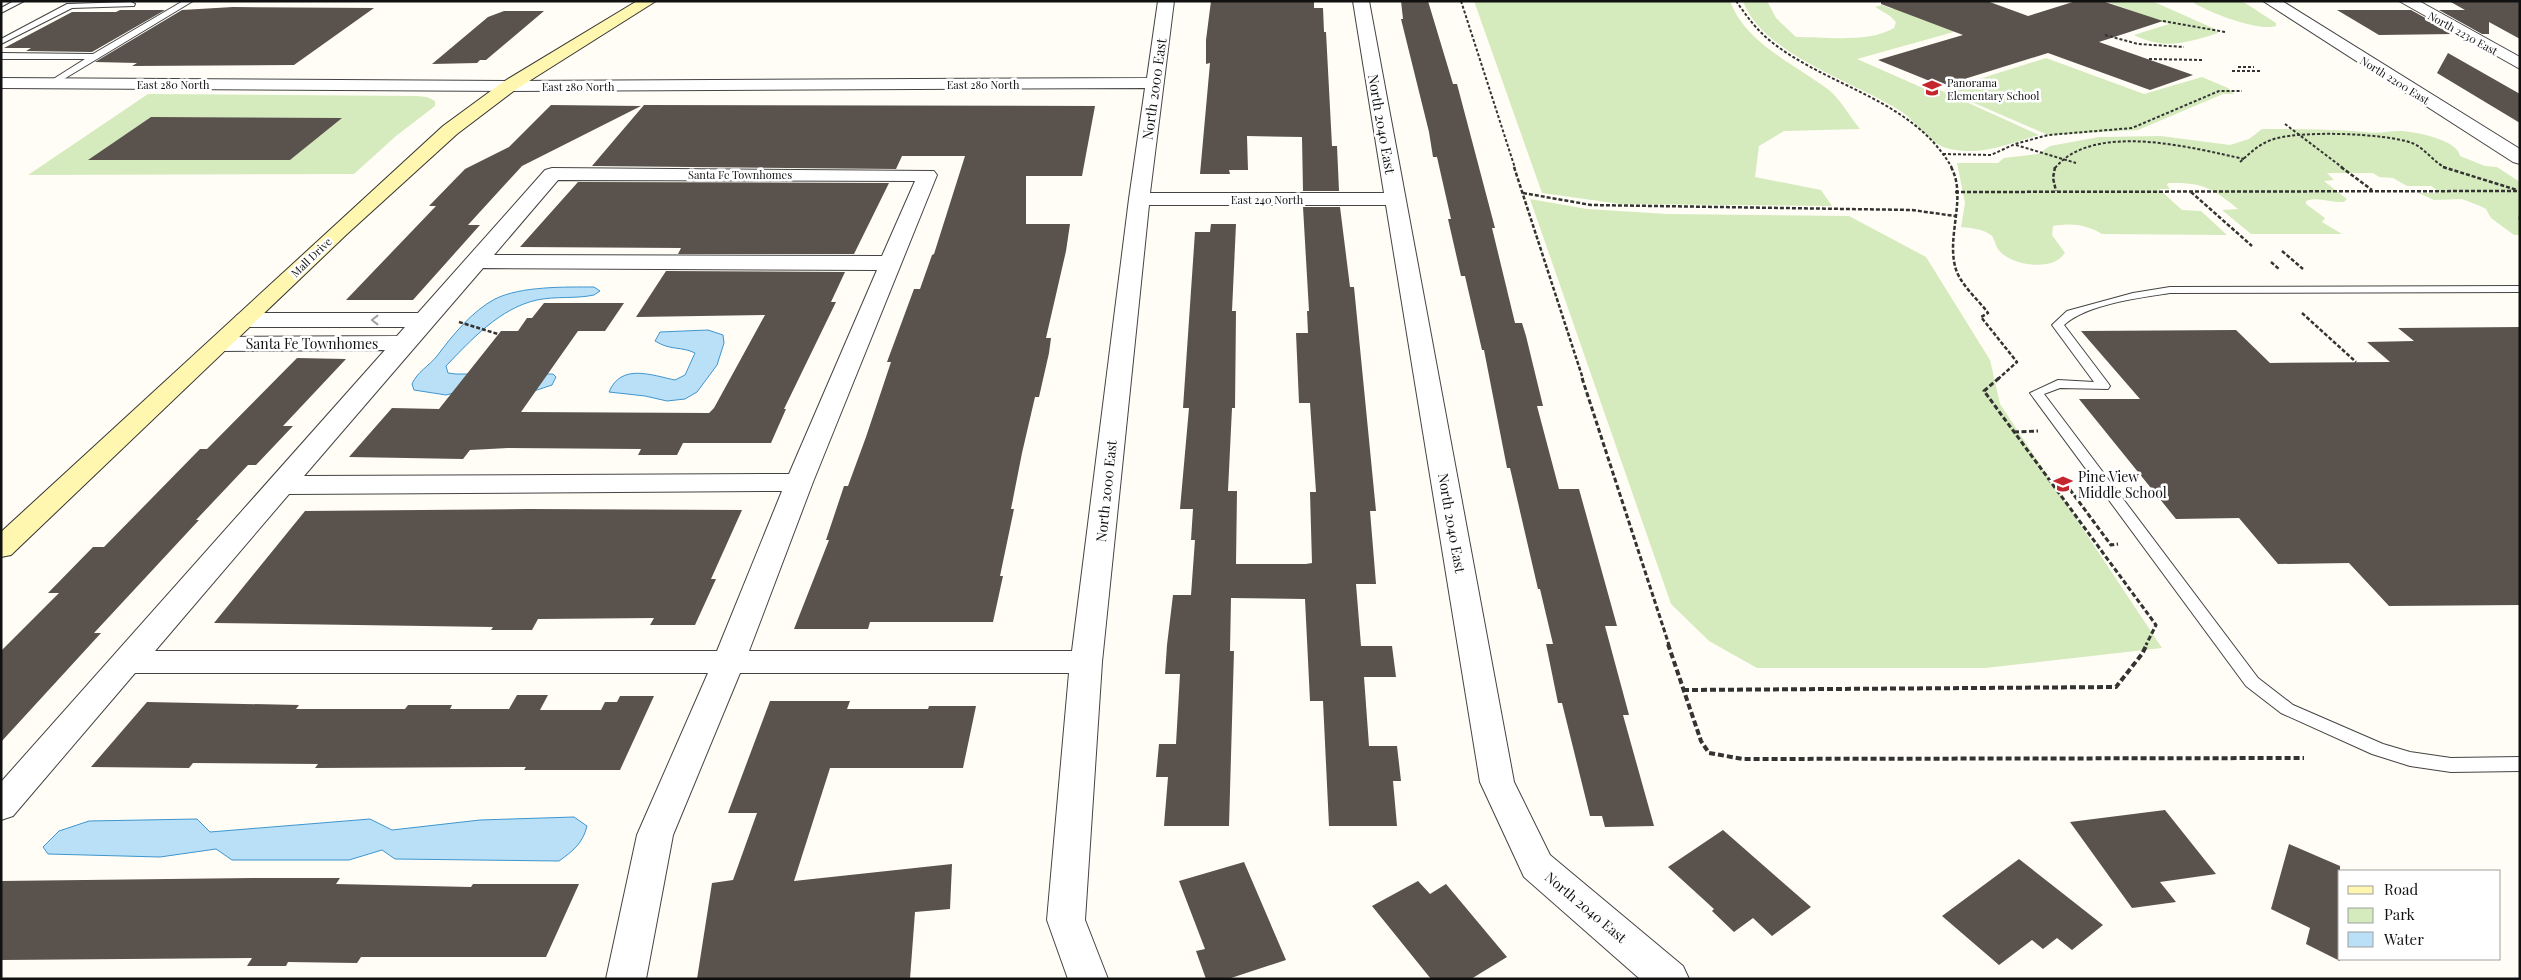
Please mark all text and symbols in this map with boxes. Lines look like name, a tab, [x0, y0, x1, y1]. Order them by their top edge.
street label: North 2230 East	[2426, 8, 2501, 58]
street label: North 2000 East	[1137, 36, 1171, 141]
street label: North 2200 East	[2358, 53, 2433, 107]
street label: North 2040 East	[1364, 73, 1400, 176]
place label: Panorama Elementary School	[1947, 75, 2039, 103]
street label: East 280 North	[137, 77, 210, 92]
street label: East 280 North	[947, 77, 1020, 92]
school or university icon: Panorama Elementary School	[1921, 77, 1943, 99]
street label: East 280 North	[542, 79, 615, 94]
street label: Santa Fe Townhomes	[688, 167, 792, 182]
street label: East 240 North	[1231, 192, 1304, 207]
street label: Mall Drive	[287, 234, 335, 280]
one-way arrow	[370, 315, 378, 325]
street label: Santa Fe Townhomes	[246, 334, 378, 353]
street label: North 2000 East	[1091, 438, 1121, 543]
place label: Pine View Middle School	[2078, 467, 2167, 502]
street label: North 2040 East	[1434, 472, 1470, 575]
school or university icon: Pine View Middle School	[2052, 473, 2074, 495]
street label: North 2040 East	[1541, 867, 1632, 947]
legend	[2338, 870, 2501, 960]
text: Road	[2384, 879, 2418, 899]
text: Park	[2384, 904, 2416, 924]
text: Water	[2383, 929, 2424, 949]

